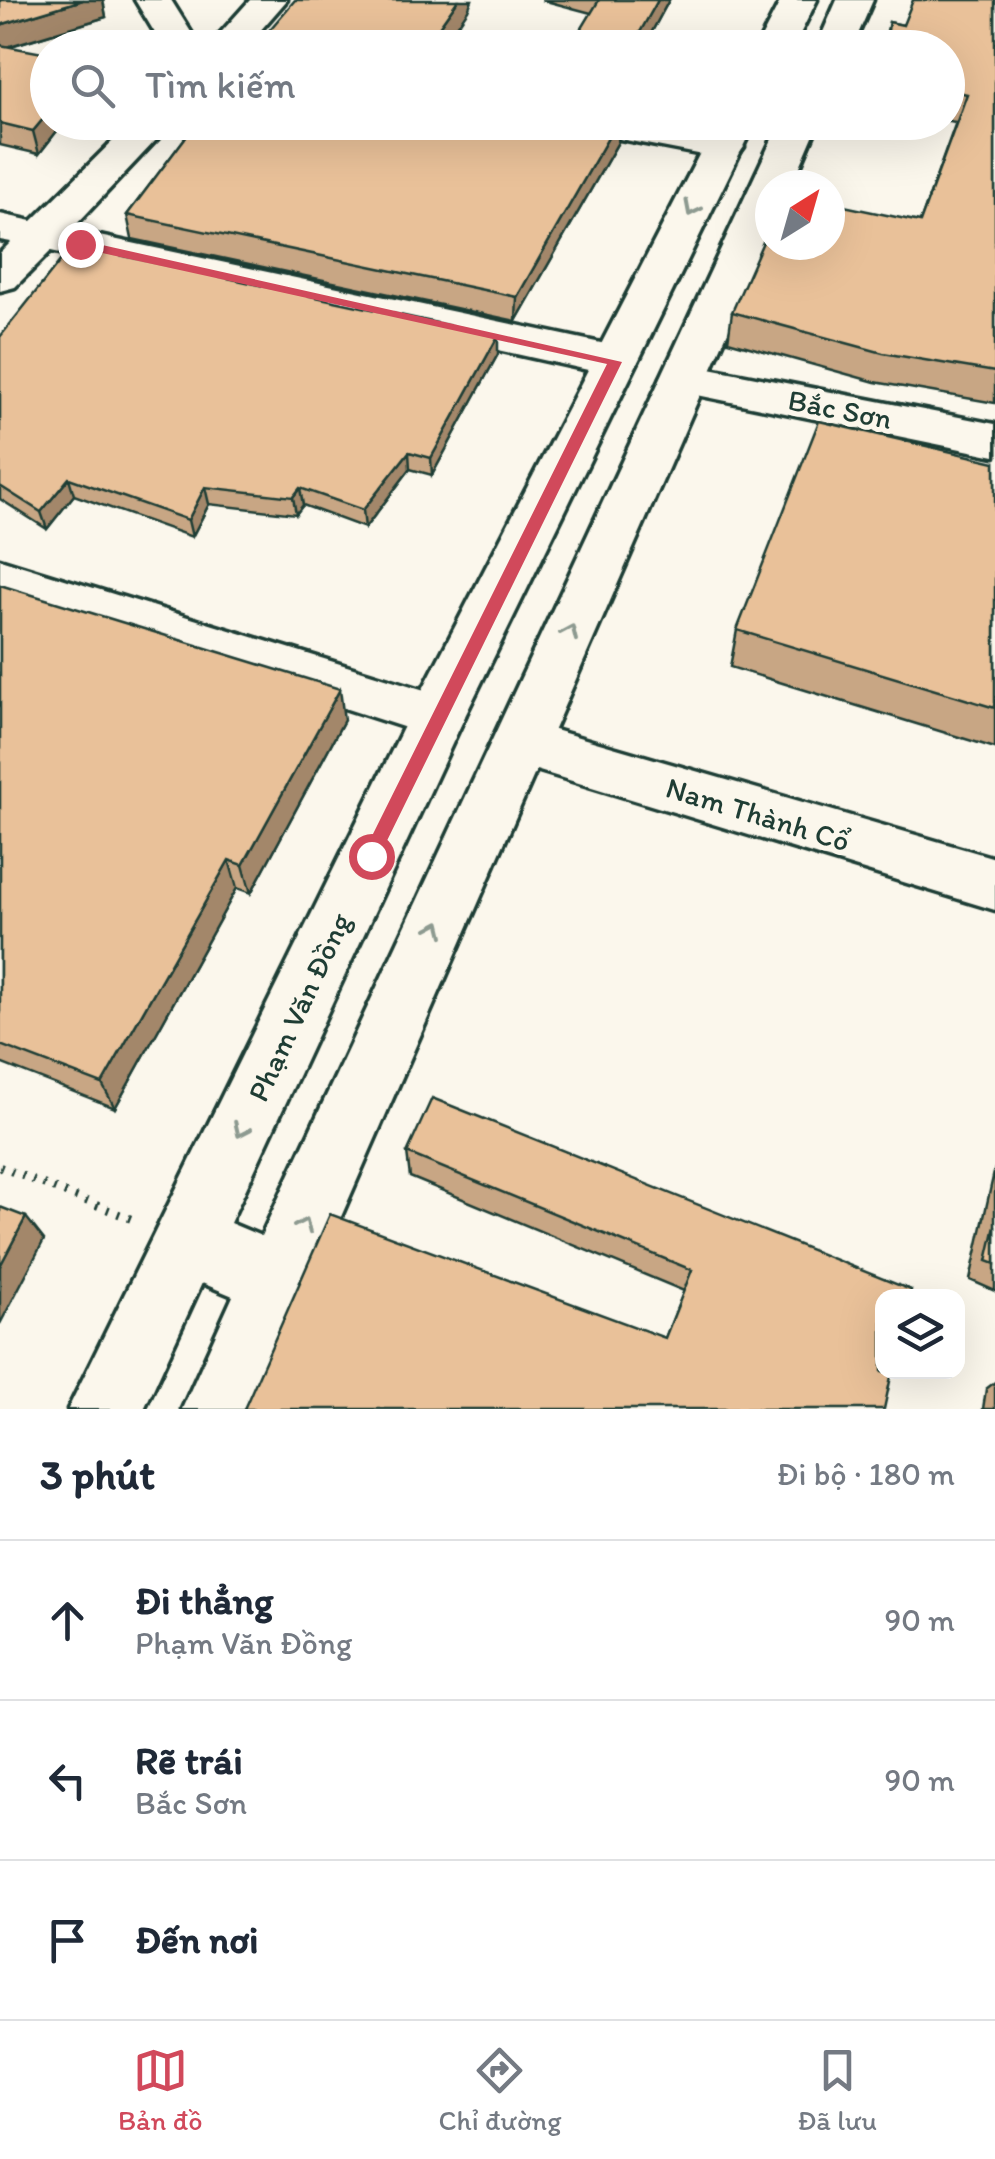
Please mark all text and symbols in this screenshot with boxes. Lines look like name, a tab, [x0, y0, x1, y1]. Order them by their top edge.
search box	[30, 30, 965, 140]
icon: search	[65, 58, 120, 113]
text: Tìm kiếm	[145, 62, 296, 108]
north arrow	[755, 170, 845, 260]
one-way arrow	[685, 199, 704, 217]
route end	[58, 222, 104, 268]
street label: Bắc Sơn	[785, 381, 895, 437]
one-way arrow	[558, 624, 578, 642]
street label: Nam Thành Cổ	[662, 769, 854, 859]
route start	[349, 834, 395, 880]
street label: Phạm Văn Đồng	[239, 906, 359, 1107]
one-way arrow	[425, 921, 445, 939]
one-way arrow	[234, 1120, 254, 1138]
one-way arrow	[292, 1217, 312, 1235]
map controls	[875, 1289, 965, 1379]
button: layers	[875, 1289, 965, 1379]
text: 3 phút	[40, 1449, 155, 1500]
text: Đi bộ · 180 m	[777, 1455, 955, 1493]
text: Đi thẳng	[135, 1578, 273, 1624]
icon: ahead	[40, 1593, 95, 1648]
text: 90 m	[884, 1601, 955, 1639]
text: Phạm Văn Đồng	[135, 1624, 352, 1662]
text: Rẽ trái	[135, 1738, 243, 1784]
icon: left	[40, 1753, 95, 1808]
text: 90 m	[884, 1761, 955, 1799]
text: Bắc Sơn	[135, 1784, 247, 1822]
icon: arrive	[40, 1913, 95, 1968]
text: Đến nơi	[135, 1917, 259, 1963]
tab: Bản đồ	[118, 2043, 203, 2137]
tab: Chỉ đường	[438, 2043, 561, 2137]
tab: Đã lưu	[797, 2043, 877, 2137]

